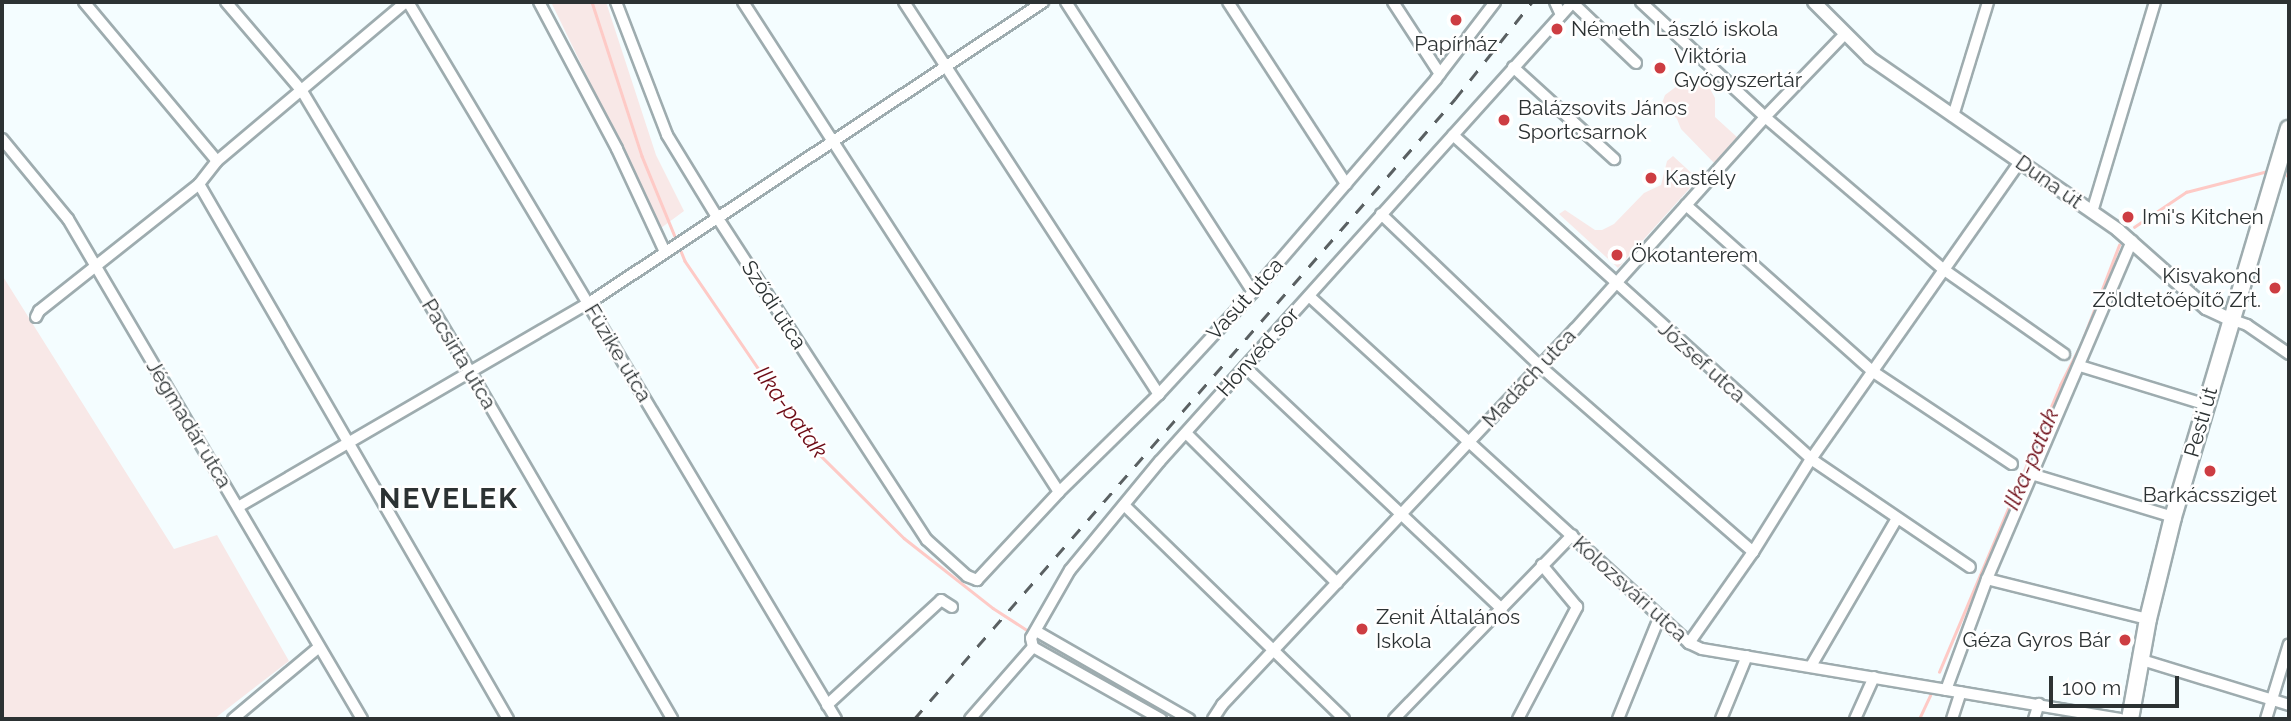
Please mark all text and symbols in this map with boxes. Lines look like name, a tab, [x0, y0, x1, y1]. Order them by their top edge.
marker: Papírház	[1448, 12, 1464, 28]
place label: Németh László iskola	[1571, 16, 1778, 42]
marker: Németh László iskola	[1549, 21, 1565, 37]
place label: Papírház	[1414, 31, 1498, 57]
place label: Viktória Gyógyszertár	[1674, 43, 1802, 93]
marker: Viktória Gyógyszertár	[1652, 60, 1668, 76]
place label: Balázsovits János Sportcsarnok	[1518, 95, 1688, 145]
marker: Balázsovits János Sportcsarnok	[1496, 112, 1512, 128]
street label: Duna út	[2011, 150, 2087, 214]
place label: Kastély	[1665, 165, 1736, 191]
marker: Kastély	[1643, 170, 1659, 186]
place label: Imi's Kitchen	[2142, 204, 2264, 230]
marker: Imi's Kitchen	[2120, 209, 2136, 225]
place label: Ökotanterem	[1631, 242, 1758, 268]
marker: Ökotanterem	[1609, 247, 1625, 263]
street label: Vasút utca	[1202, 253, 1288, 345]
street label: Sződi utca	[736, 256, 812, 354]
place label: Kisvakond Zöldtetőépítő Zrt.	[2092, 263, 2261, 313]
marker: Kisvakond Zöldtetőépítő Zrt.	[2267, 280, 2283, 296]
street label: Pacsirta utca	[416, 294, 502, 414]
street label: Füzike utca	[579, 300, 657, 406]
street label: Honvéd sor	[1211, 302, 1305, 402]
street label: József utca	[1653, 316, 1751, 408]
street label: Madách utca	[1477, 323, 1581, 433]
street label: Jégmadár utca	[141, 355, 237, 493]
water label: Ilka-patak	[748, 360, 834, 464]
street label: Pesti út	[2179, 384, 2223, 460]
water label: Ilka-patak	[1997, 404, 2065, 514]
marker: Barkácssziget	[2202, 463, 2218, 479]
district label: NEVELEK	[380, 482, 518, 516]
place label: Barkácssziget	[2143, 482, 2277, 508]
street label: Kolozsvári utca	[1567, 531, 1693, 647]
place label: Zenit Általános Iskola	[1376, 604, 1521, 654]
marker: Zenit Általános Iskola	[1354, 621, 1370, 637]
place label: Géza Gyros Bár	[1963, 627, 2111, 653]
marker: Géza Gyros Bár	[2117, 632, 2133, 648]
scale bar	[2053, 662, 2182, 706]
text: 100 m	[2062, 675, 2121, 700]

